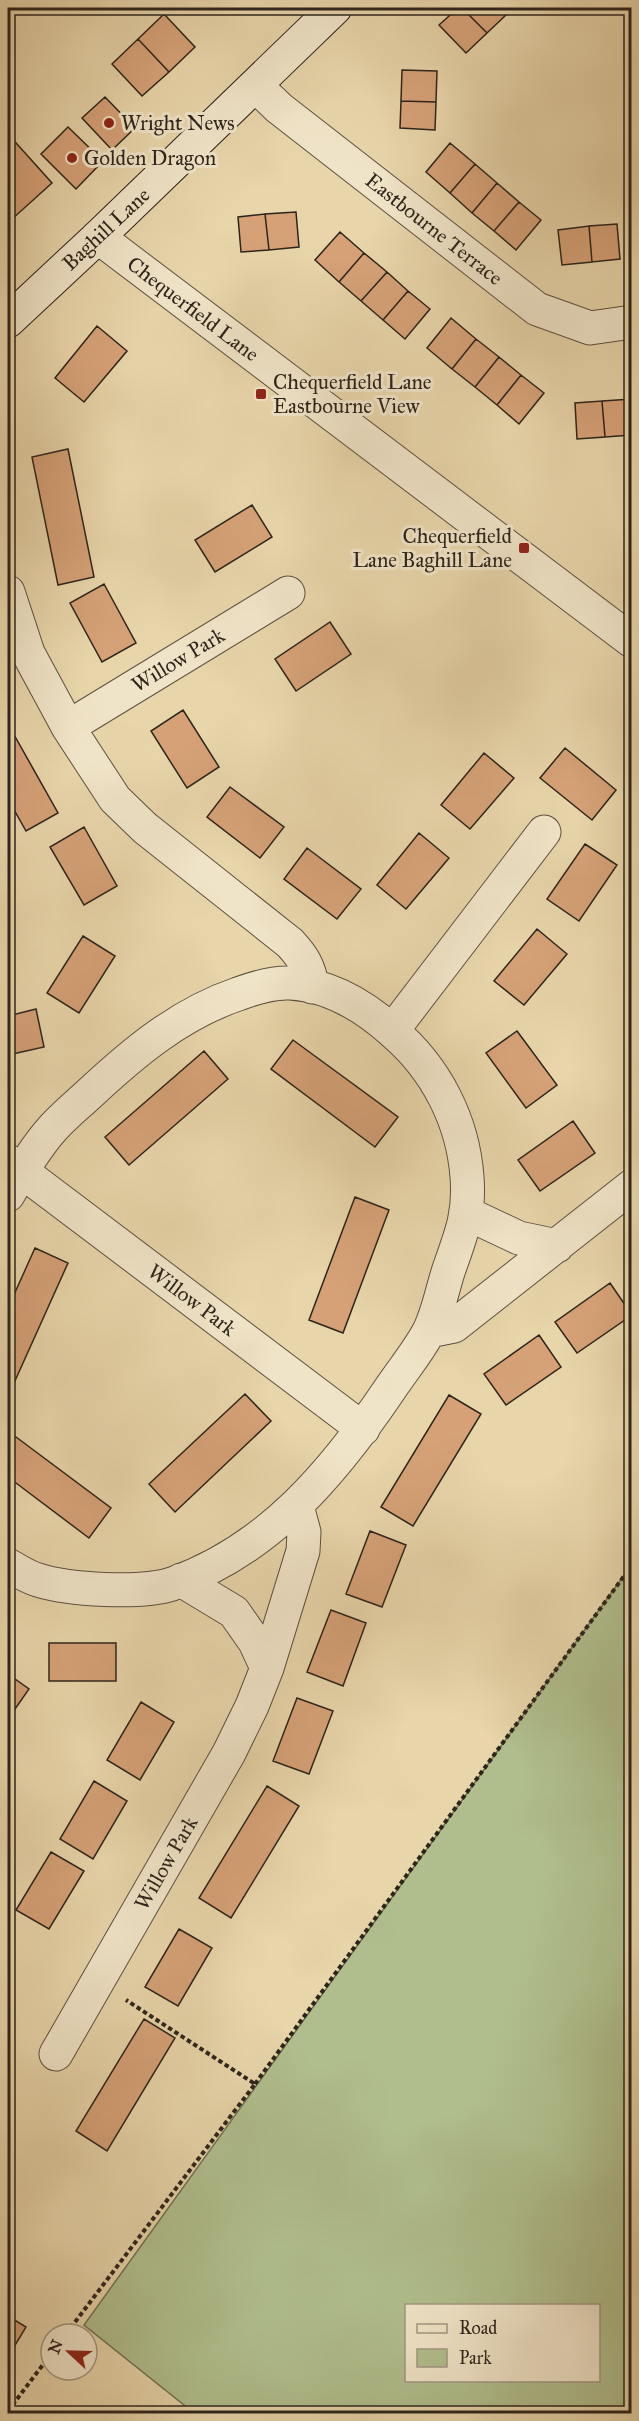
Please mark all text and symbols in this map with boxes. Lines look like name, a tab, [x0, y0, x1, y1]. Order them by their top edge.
place label: Wright News	[121, 110, 235, 136]
marker: Wright News	[102, 116, 116, 130]
place label: Golden Dragon	[84, 145, 216, 171]
marker: Golden Dragon	[65, 151, 79, 165]
street label: Eastbourne Terrace	[360, 167, 508, 291]
street label: Baghill Lane	[57, 182, 155, 276]
street label: Chequerfield Lane	[122, 251, 264, 367]
place label: Chequerfield Lane Eastbourne View	[273, 369, 432, 419]
marker: Chequerfield Lane Eastbourne View	[254, 387, 268, 401]
place label: Chequerfield Lane Baghill Lane	[353, 523, 512, 573]
marker: Chequerfield Lane Baghill Lane	[517, 541, 531, 555]
street label: Willow Park	[127, 622, 229, 698]
street label: Willow Park	[143, 1258, 242, 1342]
street label: Willow Park	[129, 1811, 203, 1914]
legend	[405, 2304, 600, 2382]
text: Road	[459, 2317, 497, 2339]
north arrow	[39, 2322, 99, 2382]
text: N	[44, 2336, 67, 2356]
text: Park	[459, 2347, 492, 2369]

